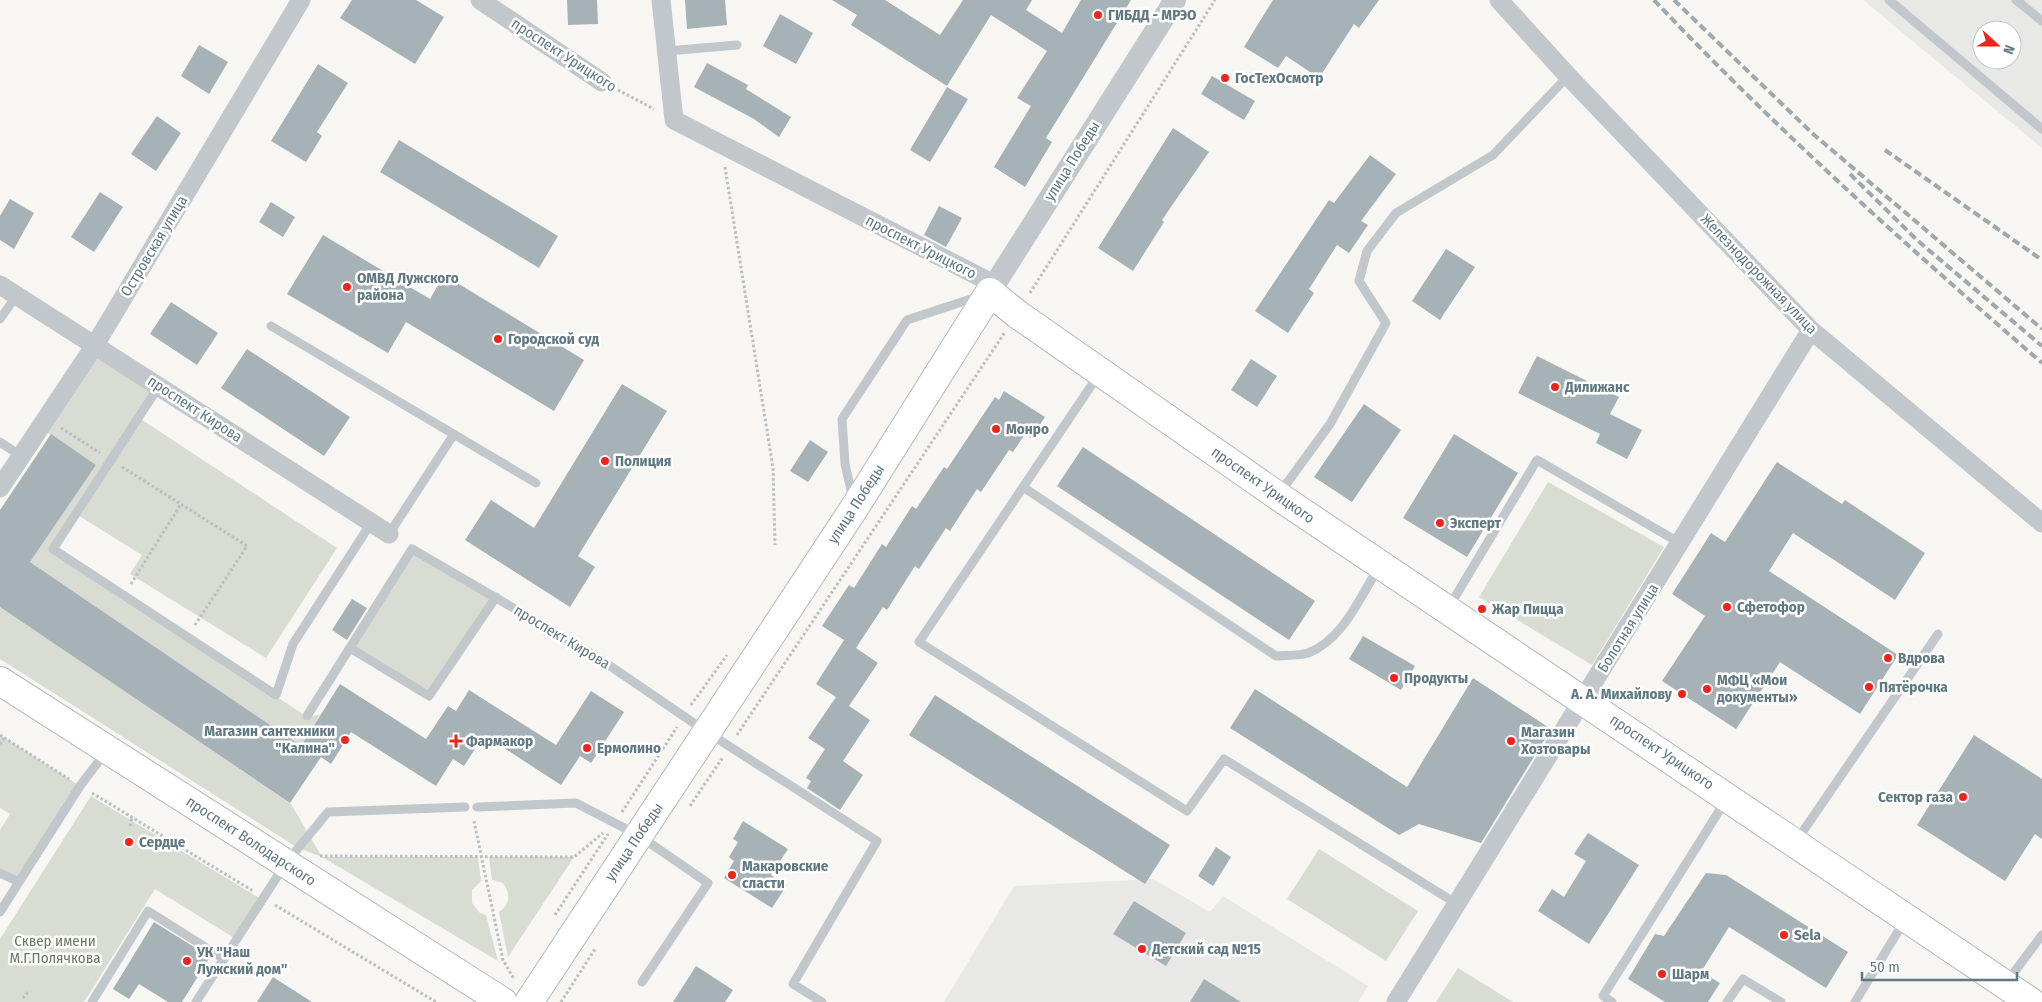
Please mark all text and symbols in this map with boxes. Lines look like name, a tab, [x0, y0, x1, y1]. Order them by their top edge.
place label: ГИБДД - МРЭО	[1108, 6, 1197, 24]
marker: ГИБДД - МРЭО	[1092, 9, 1104, 21]
street label: проспект Урицкого	[508, 14, 620, 96]
north arrow	[1972, 20, 2022, 70]
text: N	[1999, 43, 2018, 56]
place label: ГосТехОсмотр	[1235, 69, 1323, 87]
marker: ГосТехОсмотр	[1219, 72, 1231, 84]
street label: улица Победы	[1040, 118, 1104, 204]
street label: Островская улица	[117, 192, 191, 300]
street label: Железнодорожная улица	[1697, 210, 1821, 338]
street label: проспект Урицкого	[863, 211, 979, 283]
place label: ОМВД Лужского района	[357, 269, 459, 304]
marker: ОМВД Лужского района	[341, 281, 353, 293]
place label: Городской суд	[508, 330, 599, 348]
marker: Городской суд	[492, 333, 504, 345]
street label: проспект Кирова	[144, 372, 246, 446]
place label: Дилижанс	[1564, 378, 1630, 396]
marker: Дилижанс	[1549, 381, 1561, 393]
place label: Монро	[1006, 420, 1049, 438]
marker: Монро	[990, 423, 1002, 435]
street label: проспект Урицкого	[1208, 443, 1318, 527]
place label: Полиция	[615, 452, 671, 470]
marker: Полиция	[599, 455, 611, 467]
street label: улица Победы	[824, 461, 888, 547]
place label: Эксперт	[1450, 514, 1502, 532]
marker: Эксперт	[1434, 517, 1446, 529]
street label: Болотная улица	[1594, 580, 1662, 676]
place label: Сфетофор	[1737, 598, 1805, 616]
place label: Жар Пицца	[1491, 600, 1564, 618]
street label: проспект Кирова	[511, 601, 613, 673]
marker: Сфетофор	[1721, 601, 1733, 613]
marker: Жар Пицца	[1476, 603, 1488, 615]
place label: Вдрова	[1898, 649, 1946, 667]
marker: Вдрова	[1882, 652, 1894, 664]
place label: Продукты	[1404, 669, 1468, 687]
place label: МФЦ «Мои документы»	[1716, 671, 1798, 706]
marker: Продукты	[1388, 672, 1400, 684]
place label: Пятёрочка	[1879, 678, 1948, 696]
marker: Пятёрочка	[1863, 681, 1875, 693]
marker: МФЦ «Мои документы»	[1701, 683, 1713, 695]
place label: А. А. Михайлову	[1570, 685, 1673, 703]
marker: А. А. Михайлову	[1676, 688, 1688, 700]
street label: проспект Урицкого	[1607, 711, 1718, 794]
place label: Магазин сантехники "Калина"	[204, 722, 335, 757]
place label: Магазин Хозтовары	[1520, 723, 1590, 758]
place label: Фармакор	[466, 732, 533, 750]
marker: Магазин сантехники "Калина"	[339, 734, 351, 746]
marker: Фармакор	[450, 735, 462, 747]
marker: Магазин Хозтовары	[1505, 735, 1517, 747]
place label: Ермолино	[597, 739, 661, 757]
marker: Ермолино	[581, 742, 593, 754]
place label: Сектор газа	[1878, 788, 1954, 806]
marker: Сектор газа	[1957, 791, 1969, 803]
street label: проспект Володарского	[183, 792, 319, 890]
street label: улица Победы	[601, 799, 667, 885]
place label: Сердце	[139, 833, 186, 851]
marker: Сердце	[123, 836, 135, 848]
place label: Макаровские сласти	[742, 857, 829, 892]
marker: Макаровские сласти	[726, 869, 738, 881]
place label: Sela	[1794, 926, 1821, 944]
marker: Sela	[1778, 929, 1790, 941]
park label: Сквер имени М.Г.Полячкова	[9, 932, 101, 967]
place label: Детский сад №15	[1151, 940, 1261, 958]
place label: УК "Наш Лужский дом"	[196, 943, 287, 978]
marker: Детский сад №15	[1136, 943, 1148, 955]
scale bar	[1862, 950, 2017, 982]
marker: УК "Наш Лужский дом"	[181, 955, 193, 967]
text: 50 m	[1870, 958, 1900, 976]
place label: Шарм	[1672, 965, 1709, 983]
marker: Шарм	[1656, 968, 1668, 980]

